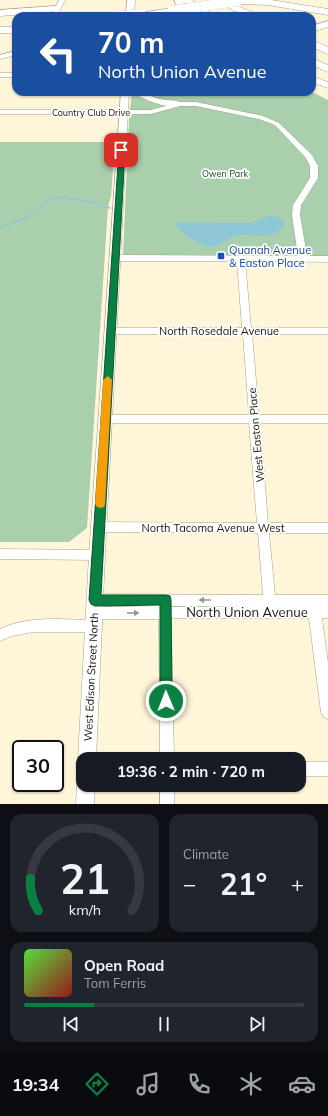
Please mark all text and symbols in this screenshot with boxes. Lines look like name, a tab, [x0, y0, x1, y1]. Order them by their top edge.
text: 70 m	[98, 25, 164, 60]
icon: left	[32, 28, 84, 80]
text: North Union Avenue	[98, 60, 266, 83]
street label: Country Club Drive	[52, 107, 130, 119]
pin	[104, 133, 138, 167]
icon: arrive	[110, 139, 132, 161]
park label: Owen Park	[202, 168, 248, 179]
place label: Quanah Avenue & Easton Place	[229, 243, 311, 270]
marker: Quanah Avenue & Easton Place	[216, 251, 226, 261]
street label: North Rosedale Avenue	[159, 324, 279, 338]
street label: West Easton Place	[245, 387, 267, 483]
street label: North Tacoma Avenue West	[141, 521, 285, 535]
one-way arrow	[198, 597, 211, 603]
street label: North Union Avenue	[186, 604, 308, 620]
one-way arrow	[127, 610, 140, 616]
street label: West Edison Street North	[81, 612, 101, 742]
position arrow	[145, 680, 187, 722]
speed limit sign: 30	[12, 740, 64, 792]
text: 19:36 · 2 min · 720 m	[117, 762, 265, 781]
text: Climate	[183, 846, 229, 862]
text: 21	[60, 852, 109, 904]
text: 21°	[220, 865, 267, 903]
text: −	[183, 870, 196, 898]
text: +	[291, 870, 304, 898]
text: km/h	[68, 901, 101, 919]
text: Open Road	[84, 956, 164, 975]
text: Tom Ferris	[84, 975, 146, 991]
icon: previous	[60, 1013, 82, 1035]
icon: pause	[153, 1013, 175, 1035]
icon: next	[246, 1013, 268, 1035]
icon: directions	[83, 1070, 111, 1098]
icon: music	[134, 1070, 162, 1098]
icon: phone	[185, 1070, 213, 1098]
icon: climate	[237, 1070, 265, 1098]
icon: car	[288, 1070, 316, 1098]
text: 19:34	[12, 1073, 59, 1096]

